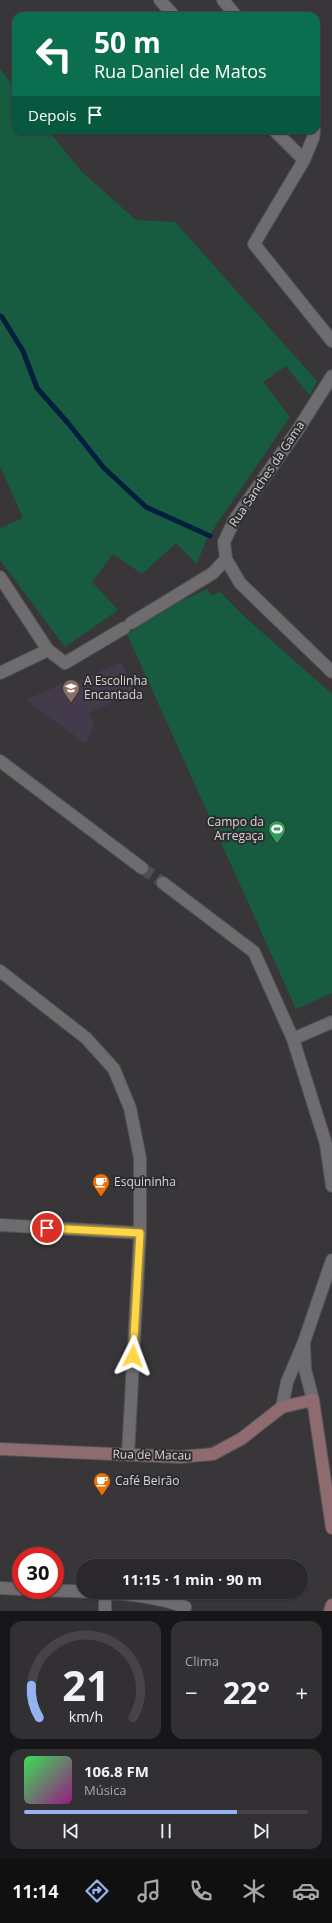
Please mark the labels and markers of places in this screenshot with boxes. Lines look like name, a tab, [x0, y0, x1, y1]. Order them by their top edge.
place label: A Escolinha Encantada	[84, 672, 148, 703]
school or university icon: A Escolinha Encantada	[61, 678, 81, 703]
place label: Campo da Arregaça	[207, 813, 264, 844]
sports icon: Campo da Arregaça	[267, 819, 287, 844]
cafe icon: Esquininha	[91, 1172, 111, 1197]
place label: Esquininha	[114, 1173, 176, 1190]
pin	[30, 1211, 64, 1245]
cafe icon: Café Beirão	[92, 1471, 112, 1496]
place label: Café Beirão	[115, 1472, 179, 1489]

